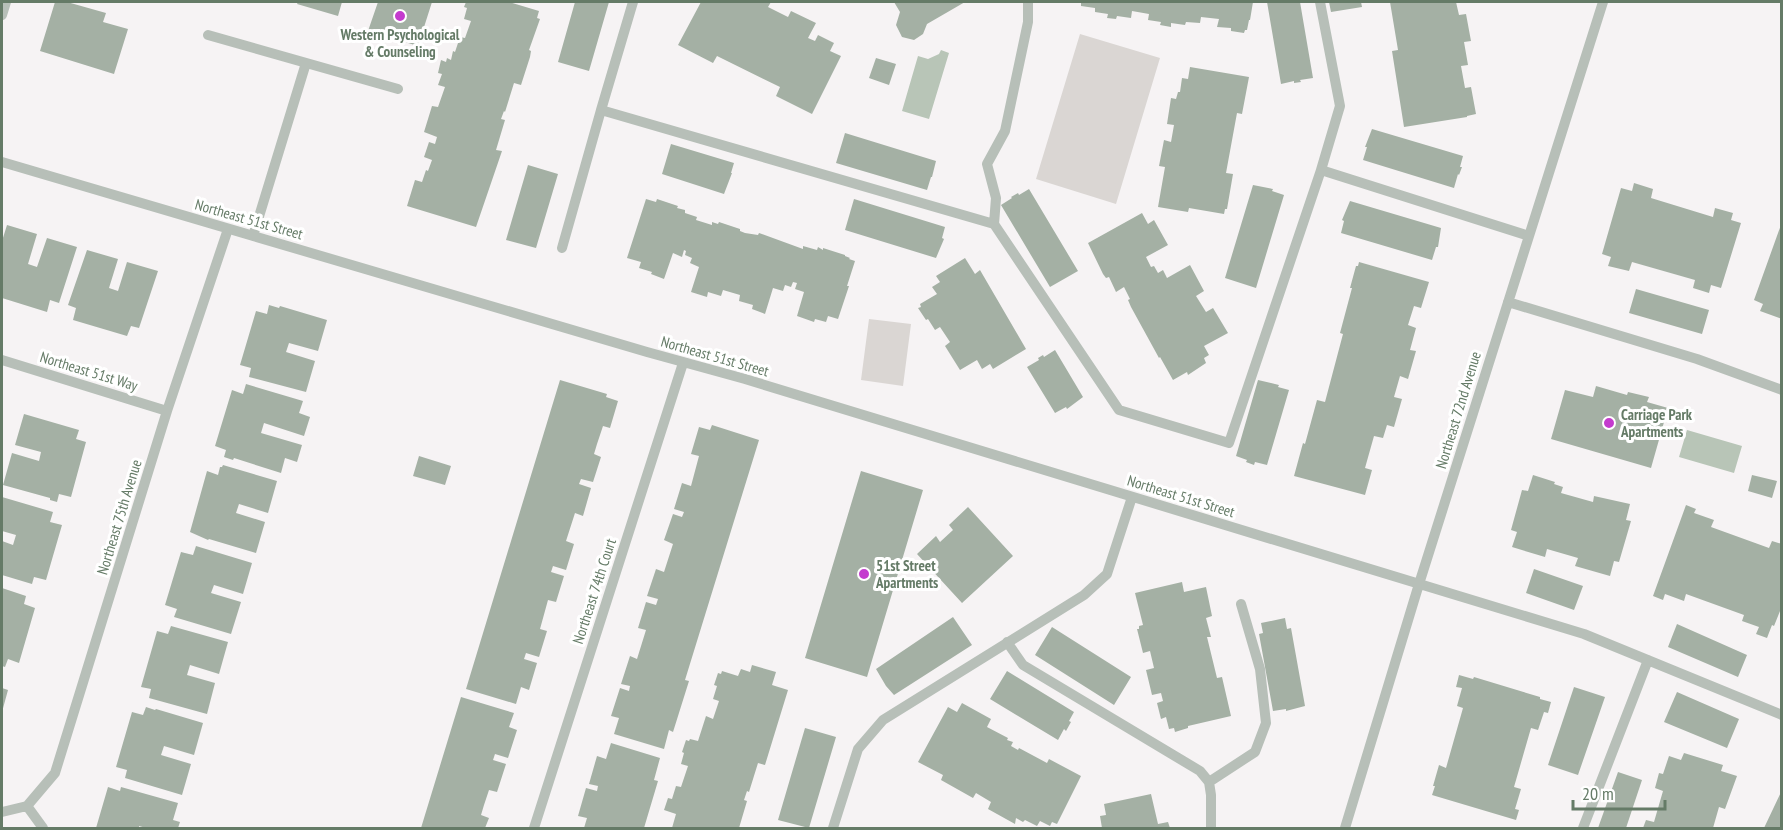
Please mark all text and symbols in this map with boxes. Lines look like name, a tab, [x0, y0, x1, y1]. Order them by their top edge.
marker: Western Psychological & Counseling	[393, 9, 407, 23]
place label: Western Psychological & Counseling	[340, 25, 460, 61]
street label: Northeast 51st Street	[193, 195, 305, 243]
street label: Northeast 51st Street	[659, 332, 771, 380]
street label: Northeast 51st Way	[38, 347, 140, 395]
street label: Northeast 72nd Avenue	[1431, 349, 1485, 471]
place label: Carriage Park Apartments	[1620, 405, 1693, 441]
marker: Carriage Park Apartments	[1602, 416, 1616, 430]
street label: Northeast 75th Avenue	[92, 457, 146, 577]
street label: Northeast 51st Street	[1125, 471, 1237, 521]
street label: Northeast 74th Court	[568, 536, 620, 646]
place label: 51st Street Apartments	[875, 556, 938, 592]
marker: 51st Street Apartments	[857, 567, 871, 581]
scale bar	[1573, 773, 1664, 811]
text: 20 m	[1582, 782, 1614, 805]

